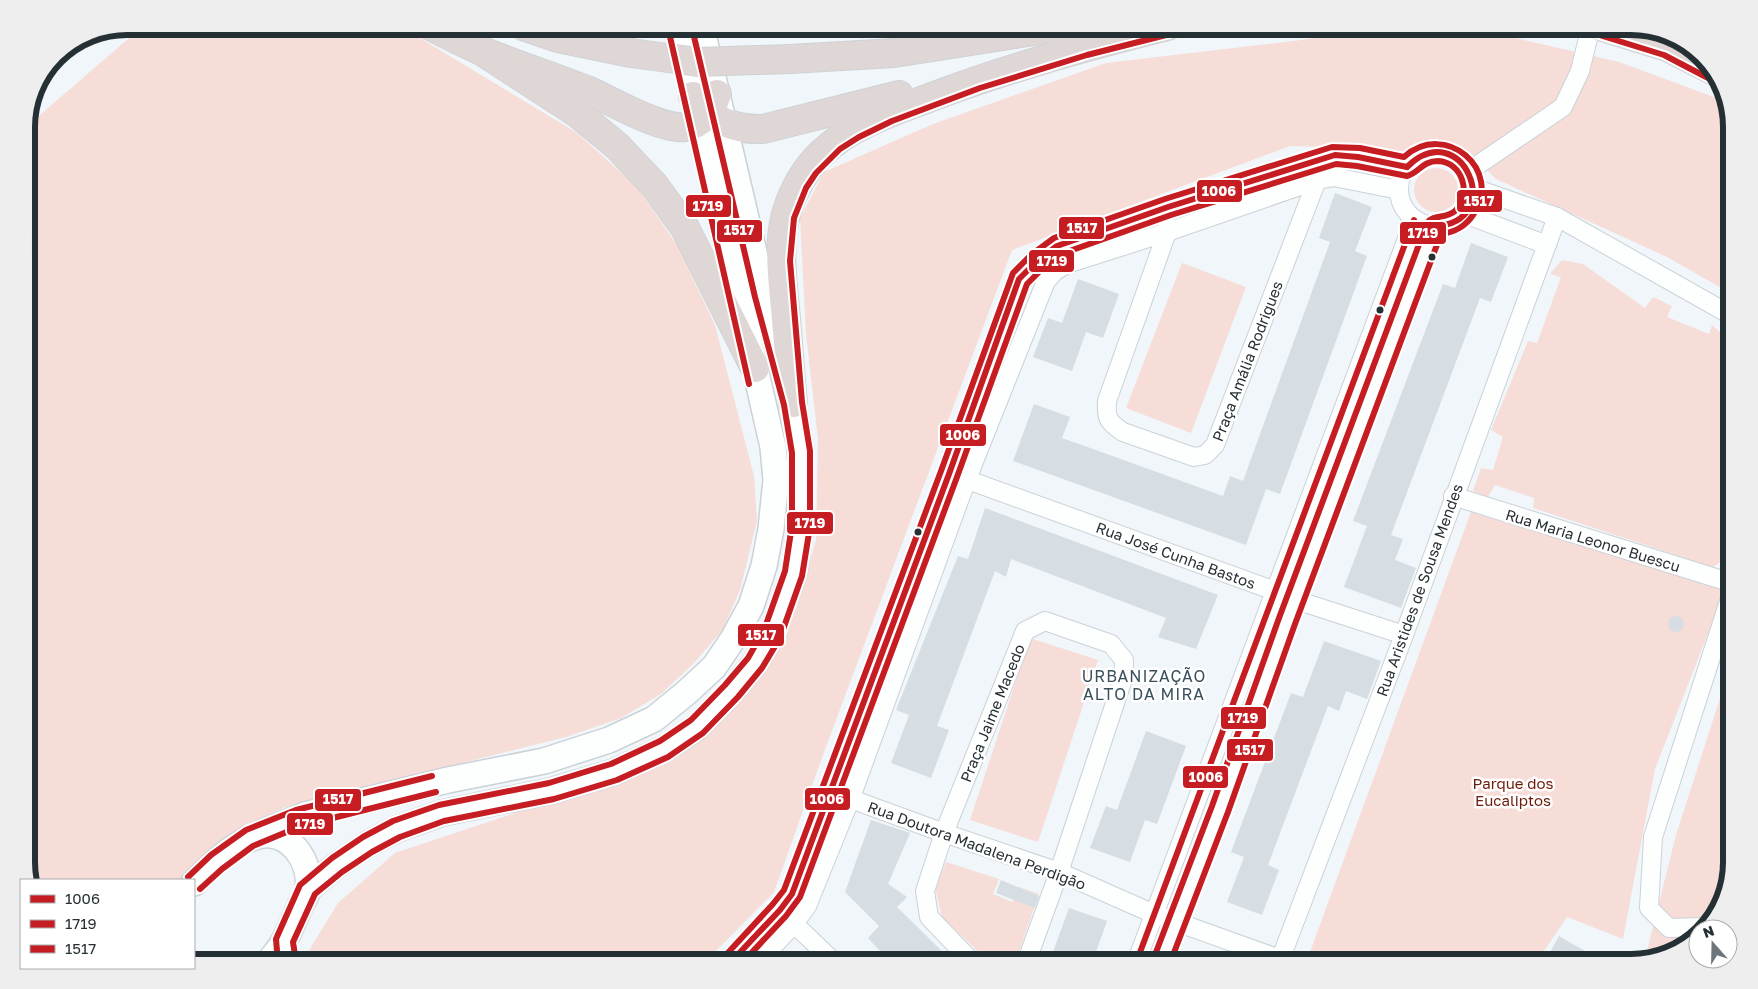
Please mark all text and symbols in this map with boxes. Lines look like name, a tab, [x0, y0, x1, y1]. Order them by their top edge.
line badge: 1006	[1196, 179, 1243, 203]
text: 1006	[1202, 182, 1236, 199]
line badge: 1517	[1456, 189, 1503, 213]
text: 1517	[1464, 192, 1495, 209]
line badge: 1719	[685, 194, 732, 218]
text: 1719	[693, 197, 724, 214]
line badge: 1517	[1058, 216, 1105, 240]
line badge: 1517	[716, 219, 763, 243]
text: 1517	[1067, 219, 1098, 236]
text: 1517	[724, 221, 755, 238]
line badge: 1719	[1399, 221, 1447, 245]
text: 1719	[1408, 224, 1439, 241]
line badge: 1719	[1028, 249, 1075, 273]
text: 1719	[1037, 252, 1068, 269]
unlabelled marker	[1427, 252, 1437, 262]
street label: Praça Amália Rodrigues	[1208, 278, 1286, 444]
unlabelled marker	[1375, 305, 1385, 315]
line badge: 1006	[939, 423, 987, 447]
text: 1006	[946, 426, 980, 443]
street label: Rua Aristides de Sousa Mendes	[1372, 481, 1466, 699]
street label: Rua Maria Leonor Buescu	[1504, 505, 1682, 575]
line badge: 1719	[786, 511, 834, 535]
text: 1719	[795, 514, 826, 531]
street label: Rua José Cunha Bastos	[1094, 518, 1258, 592]
unlabelled marker	[913, 527, 923, 537]
line badge: 1517	[737, 623, 785, 647]
text: 1517	[746, 626, 777, 643]
street label: Praça Jaime Macedo	[956, 641, 1028, 785]
district label: URBANIZAÇÃO ALTO DA MIRA	[1082, 666, 1206, 704]
line badge: 1719	[1220, 706, 1267, 730]
text: 1719	[1228, 709, 1259, 726]
line badge: 1517	[1226, 738, 1274, 762]
text: 1517	[1235, 741, 1266, 758]
line badge: 1006	[1182, 765, 1229, 789]
text: 1006	[1189, 768, 1223, 785]
park label: Parque dos Eucaliptos	[1473, 774, 1553, 809]
line badge: 1006	[804, 787, 851, 811]
line badge: 1517	[314, 788, 362, 812]
text: 1517	[323, 790, 354, 807]
text: 1006	[810, 790, 844, 807]
street label: Rua Doutora Madalena Perdigão	[866, 797, 1088, 893]
line badge: 1719	[286, 812, 334, 836]
text: 1719	[295, 815, 326, 832]
legend	[20, 879, 195, 969]
text: 1006	[65, 889, 100, 907]
text: 1719	[65, 914, 97, 932]
north arrow	[1688, 919, 1738, 969]
text: N	[1700, 922, 1716, 941]
text: 1517	[65, 939, 96, 957]

